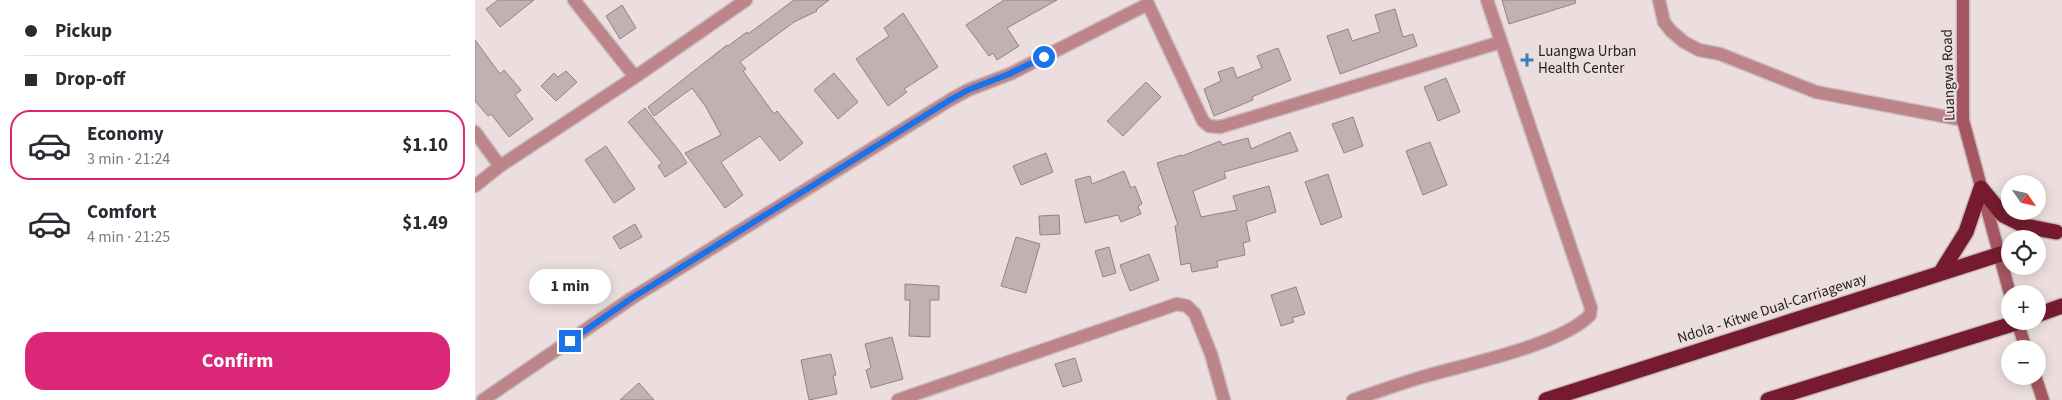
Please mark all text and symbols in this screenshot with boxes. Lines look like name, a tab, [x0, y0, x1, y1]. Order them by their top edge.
text: Pickup	[55, 18, 112, 45]
street label: Luangwa Road	[1936, 29, 1961, 121]
place label: Luangwa Urban Health Center	[1538, 41, 1637, 79]
route start	[1033, 46, 1055, 68]
marker: Luangwa Urban Health Center	[1520, 53, 1534, 67]
text: Drop-off	[55, 66, 125, 93]
text: Economy	[87, 121, 164, 148]
icon: car	[27, 123, 72, 168]
text: $1.10	[402, 132, 448, 159]
text: 3 min · 21:24	[87, 148, 170, 170]
north arrow	[2001, 175, 2046, 220]
map controls	[2001, 175, 2046, 385]
text: Comfort	[87, 199, 157, 226]
icon: car	[27, 201, 72, 246]
text: $1.49	[402, 210, 448, 237]
text: 4 min · 21:25	[87, 226, 170, 248]
button: locate	[2001, 230, 2046, 275]
callout: 1 min	[529, 268, 611, 304]
street label: Ndola - Kitwe Dual-Carriageway	[1675, 268, 1870, 349]
text: 1 min	[551, 275, 589, 297]
button: +	[2001, 285, 2046, 330]
route end	[559, 330, 581, 352]
button: Confirm	[25, 332, 450, 390]
button: −	[2001, 340, 2046, 385]

